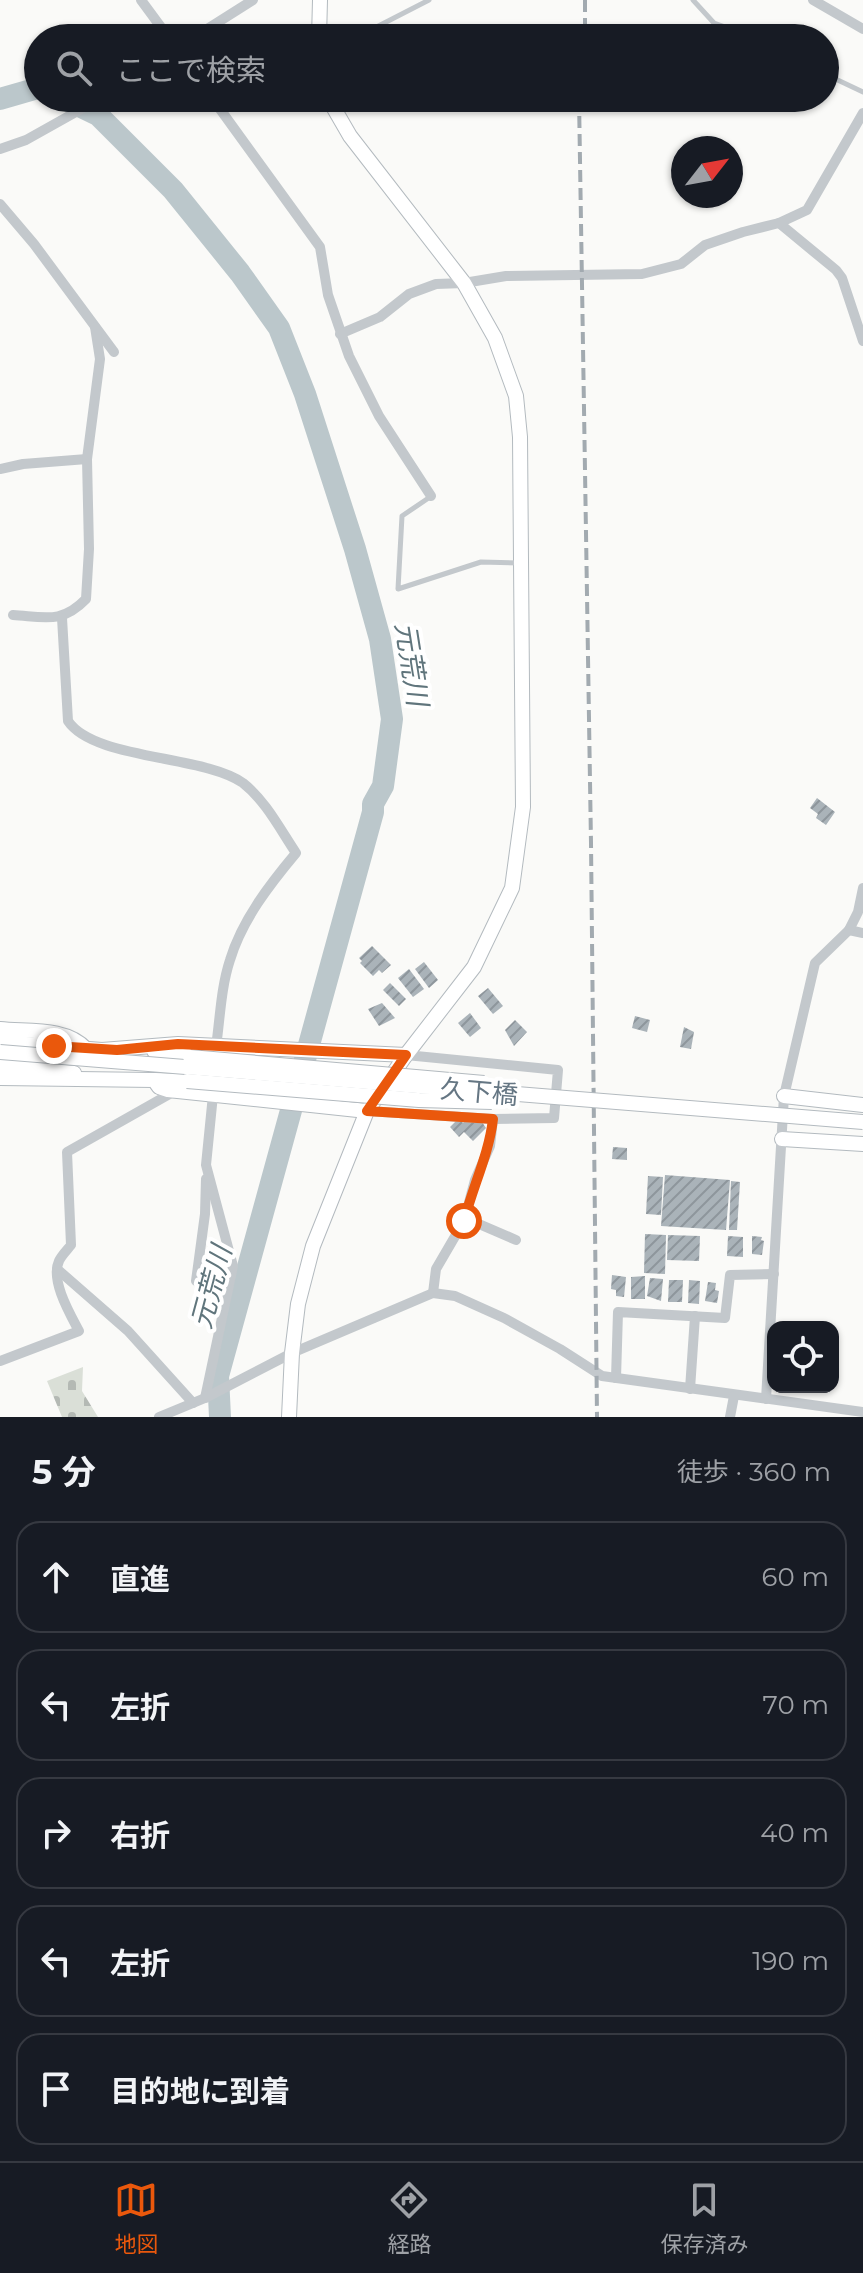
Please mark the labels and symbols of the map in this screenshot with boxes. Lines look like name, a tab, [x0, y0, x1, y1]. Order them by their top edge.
north arrow	[671, 136, 743, 208]
water label: 元荒川	[389, 620, 436, 711]
route end	[36, 1028, 72, 1064]
street label: 久下橋	[439, 1073, 519, 1111]
route start	[446, 1203, 482, 1239]
water label: 元荒川	[184, 1239, 239, 1332]

